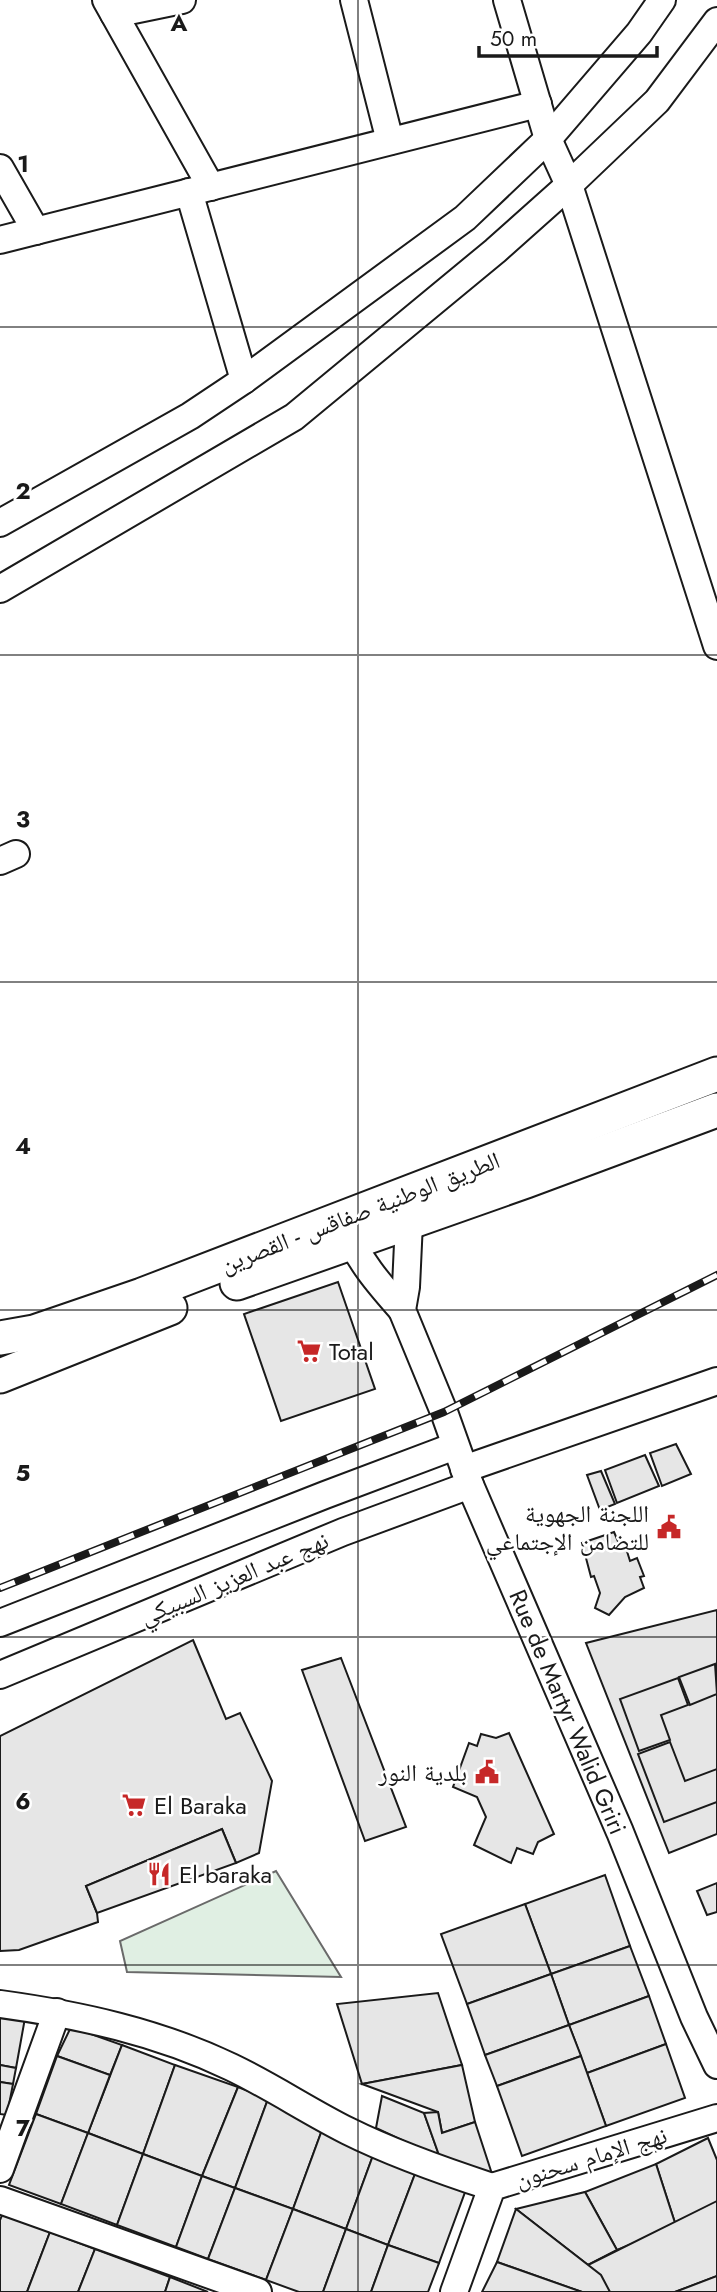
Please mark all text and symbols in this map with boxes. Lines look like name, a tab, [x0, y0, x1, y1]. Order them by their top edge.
text: A	[170, 6, 188, 40]
scale bar	[479, 14, 658, 58]
text: 50 m	[490, 24, 537, 54]
text: 1	[17, 147, 29, 181]
text: 2	[15, 474, 31, 508]
text: 3	[16, 802, 30, 836]
text: 4	[15, 1129, 31, 1163]
street label: الطريق الوطنية صفاقس - القصرين	[215, 1142, 505, 1282]
place label: Total	[329, 1334, 374, 1369]
supermarket icon: Total	[295, 1337, 323, 1365]
text: 5	[16, 1456, 30, 1490]
place label: اللجنة الجهوية للتضامن الإجتماعي	[486, 1496, 649, 1561]
public building icon: اللجنة الجهوية للتضامن الإجتماعي	[655, 1513, 683, 1541]
street label: نهج عبد العزيز السبيكي	[134, 1522, 335, 1636]
street label: Rue de Martyr Walid Griri	[501, 1584, 635, 1840]
place label: بلدية النور	[378, 1755, 467, 1790]
public building icon: بلدية النور	[473, 1758, 501, 1786]
text: 6	[15, 1784, 31, 1818]
place label: El Baraka	[154, 1788, 247, 1823]
supermarket icon: El Baraka	[120, 1791, 148, 1819]
place label: El baraka	[179, 1857, 272, 1892]
restaurant icon: El baraka	[145, 1860, 173, 1888]
text: 7	[16, 2111, 30, 2145]
street label: نهج الإمام سحنون	[511, 2117, 671, 2197]

